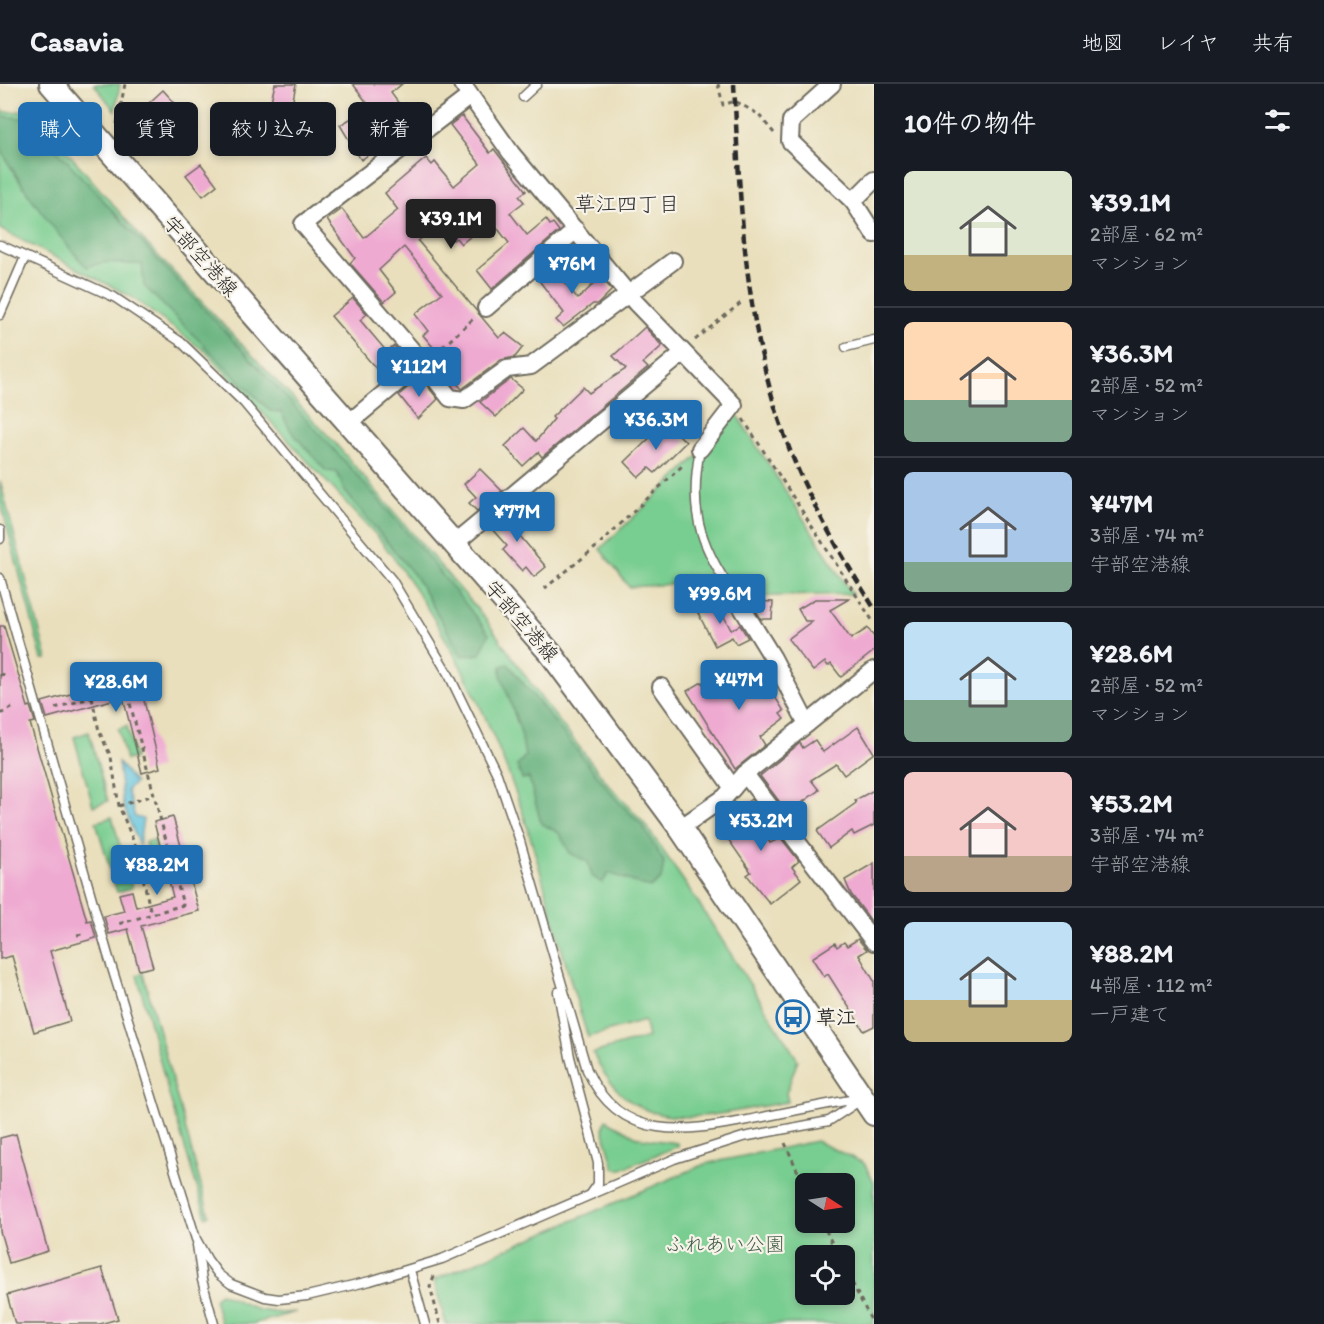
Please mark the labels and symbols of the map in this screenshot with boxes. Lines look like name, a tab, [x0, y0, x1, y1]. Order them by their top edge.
district label: 草江四丁目	[575, 191, 680, 216]
pin: ¥39.1M	[402, 199, 500, 250]
street label: 宇部空港線	[159, 211, 243, 301]
pin: ¥76M	[536, 244, 608, 295]
pin: ¥112M	[377, 347, 461, 398]
pin: ¥36.3M	[607, 400, 705, 451]
pin: ¥77M	[481, 492, 553, 543]
pin: ¥99.6M	[671, 574, 769, 625]
street label: 宇部空港線	[480, 575, 564, 667]
pin: ¥47M	[703, 660, 775, 711]
pin: ¥28.6M	[67, 662, 165, 713]
pin: ¥53.2M	[712, 801, 810, 852]
pin: ¥88.2M	[108, 845, 206, 896]
bus stop icon: 草江	[775, 999, 811, 1035]
place label: 草江	[816, 1005, 856, 1029]
north arrow	[795, 1173, 855, 1233]
park label: ふれあい公園	[665, 1232, 785, 1256]

